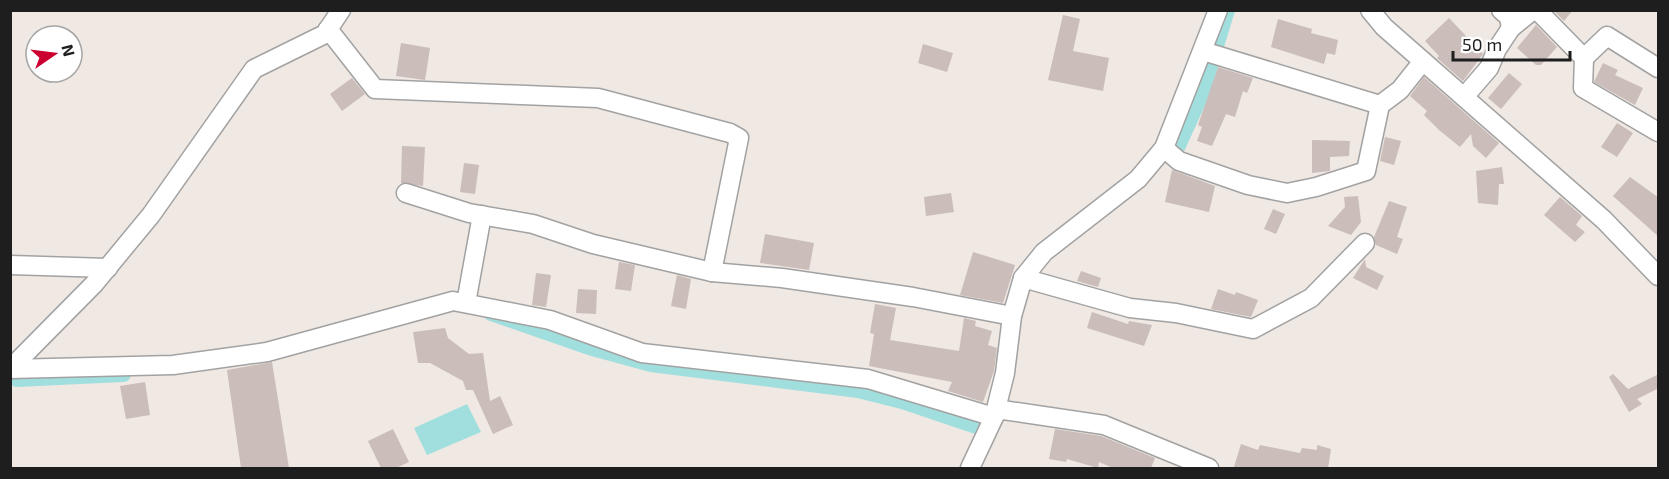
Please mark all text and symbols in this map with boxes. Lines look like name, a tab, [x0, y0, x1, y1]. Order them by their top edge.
north arrow	[24, 24, 84, 84]
scale bar	[1453, 24, 1570, 62]
text: 50 m	[1462, 33, 1502, 55]
text: N	[58, 42, 80, 58]

